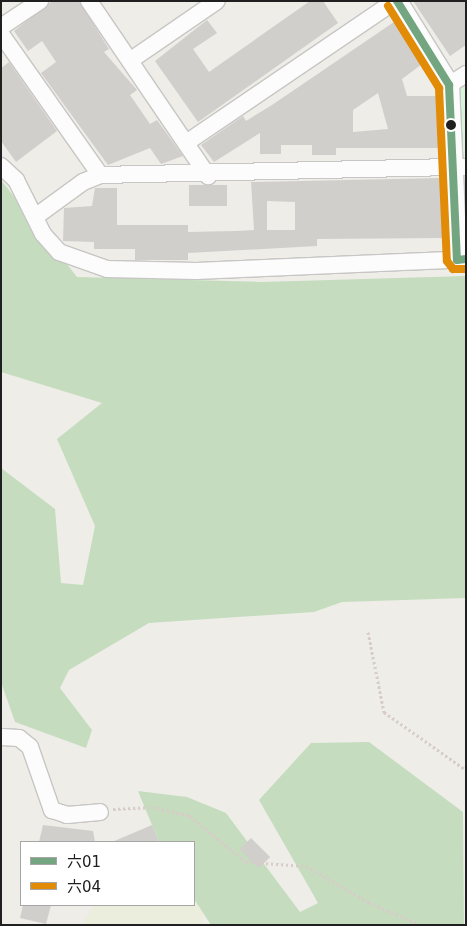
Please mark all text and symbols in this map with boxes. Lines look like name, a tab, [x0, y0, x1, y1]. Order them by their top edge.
unlabelled marker	[446, 120, 456, 130]
legend	[20, 841, 195, 906]
text: 六01	[67, 853, 101, 871]
text: 六04	[67, 878, 101, 896]

